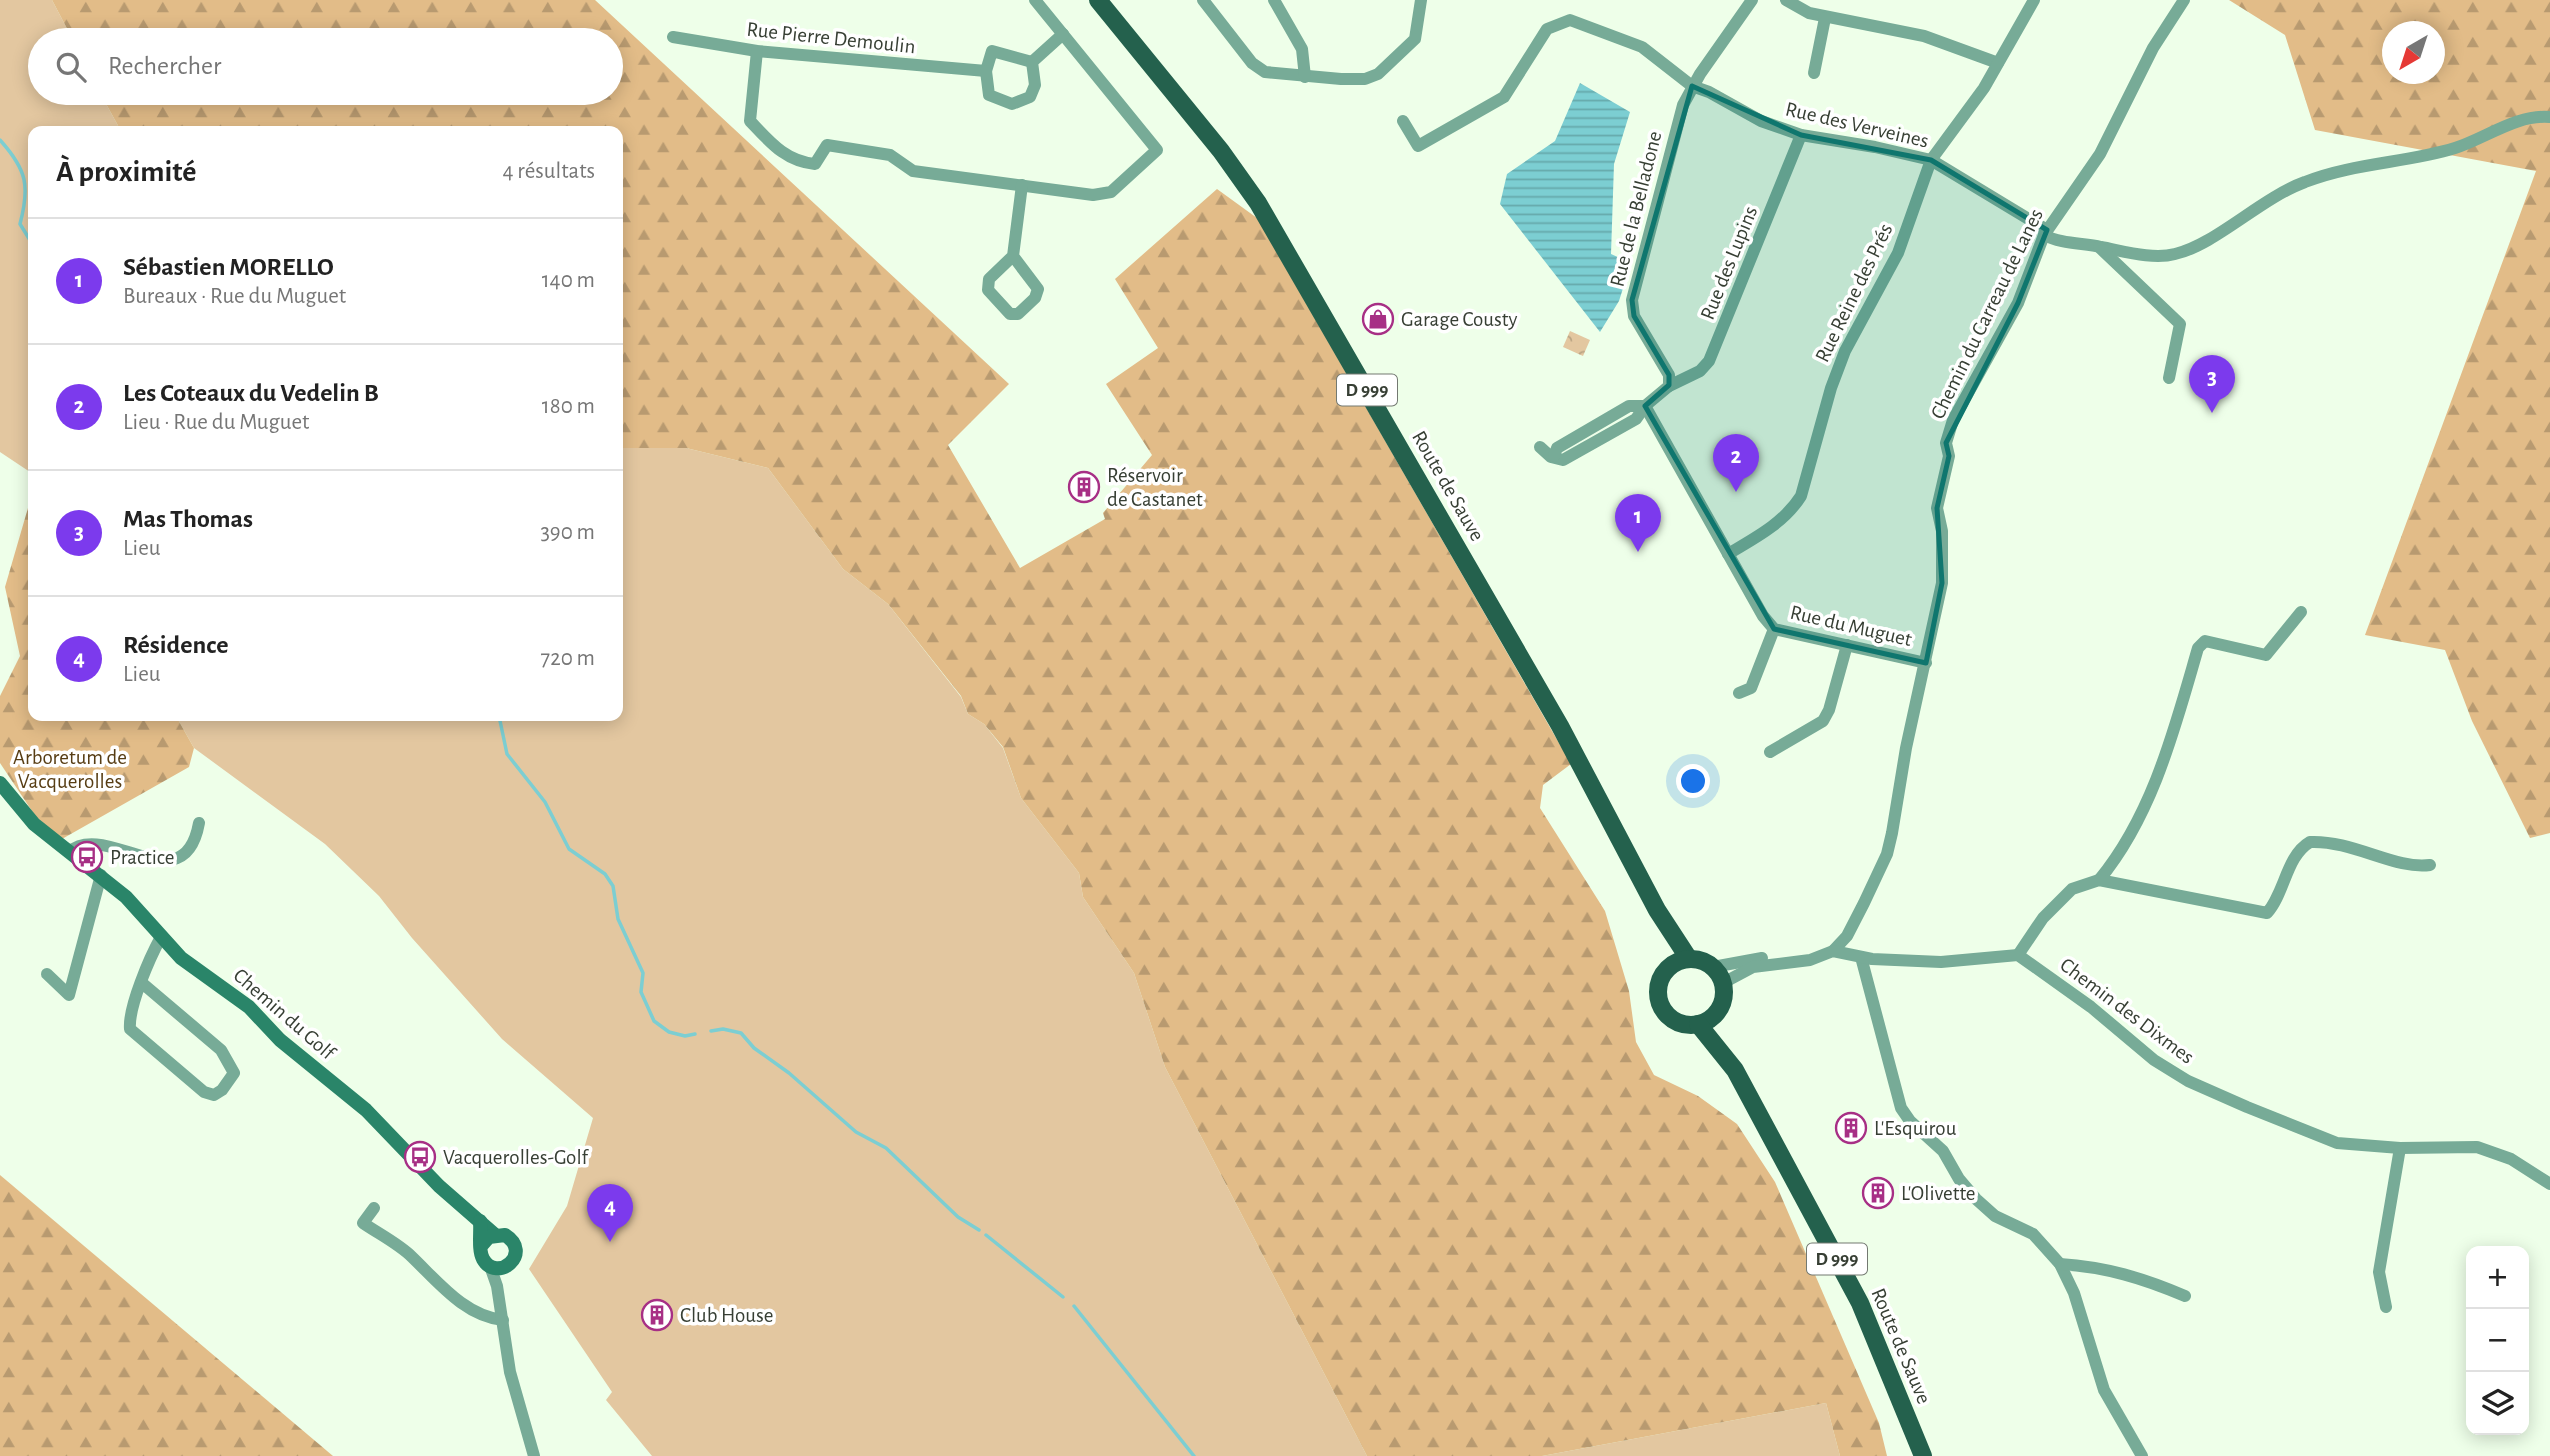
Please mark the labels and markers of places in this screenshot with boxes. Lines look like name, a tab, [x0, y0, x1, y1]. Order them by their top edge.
shop icon: Garage Cousty	[1361, 302, 1395, 336]
place label: Garage Cousty	[1401, 309, 1518, 330]
pin: 3	[2189, 355, 2235, 413]
pin: 2	[1713, 434, 1759, 492]
place label: Réservoir de Castanet	[1107, 465, 1203, 510]
building icon: Réservoir de Castanet	[1067, 470, 1101, 504]
pin: 1	[1615, 494, 1661, 552]
bus stop icon: Practice	[70, 840, 104, 874]
place label: Practice	[110, 847, 175, 868]
building icon: L'Esquirou	[1834, 1111, 1868, 1145]
place label: L'Esquirou	[1874, 1118, 1957, 1139]
bus stop icon: Vacquerolles-Golf	[403, 1140, 437, 1174]
place label: Vacquerolles-Golf	[443, 1147, 590, 1168]
building icon: L'Olivette	[1861, 1176, 1895, 1210]
place label: L'Olivette	[1901, 1183, 1976, 1204]
pin: 4	[587, 1184, 633, 1242]
building icon: Club House	[640, 1298, 674, 1332]
place label: Club House	[680, 1305, 774, 1326]

